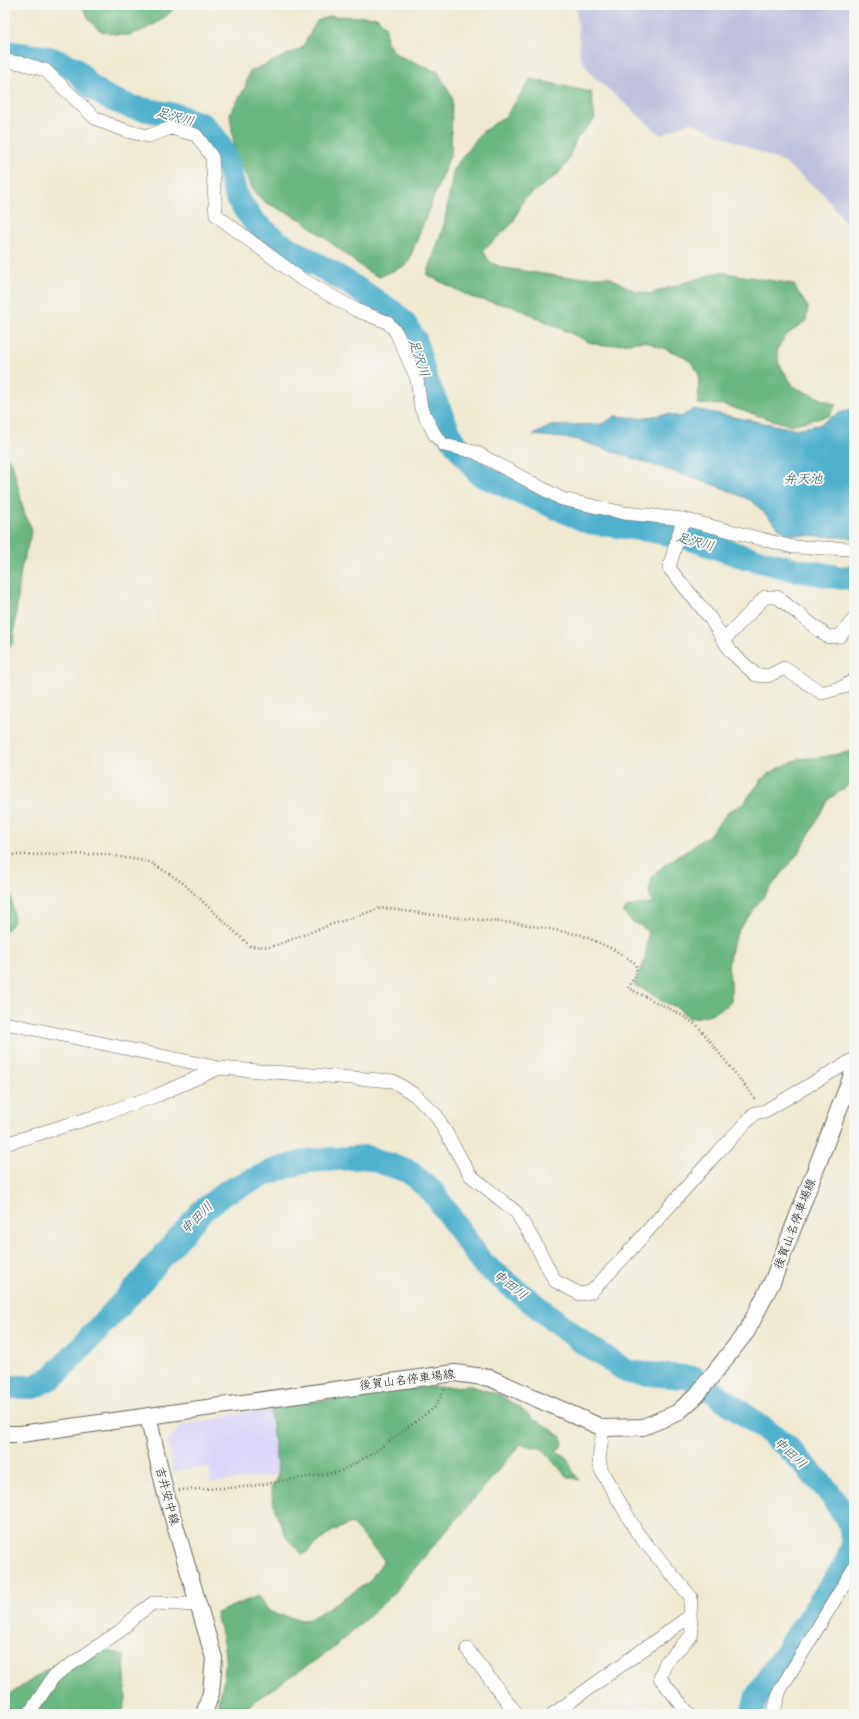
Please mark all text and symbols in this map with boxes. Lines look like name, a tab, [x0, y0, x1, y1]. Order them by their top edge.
water label: 足沢川	[154, 104, 196, 130]
water label: 足沢川	[405, 337, 433, 379]
water label: 弁天池	[783, 471, 823, 487]
water label: 足沢川	[674, 529, 716, 555]
street label: 後賀山名停車場線	[771, 1176, 819, 1272]
water label: 申田川	[178, 1199, 216, 1237]
water label: 申田川	[490, 1267, 530, 1303]
street label: 後賀山名停車場線	[358, 1367, 456, 1393]
water label: 申田川	[770, 1434, 810, 1472]
street label: 吉井安中線	[152, 1465, 182, 1527]

